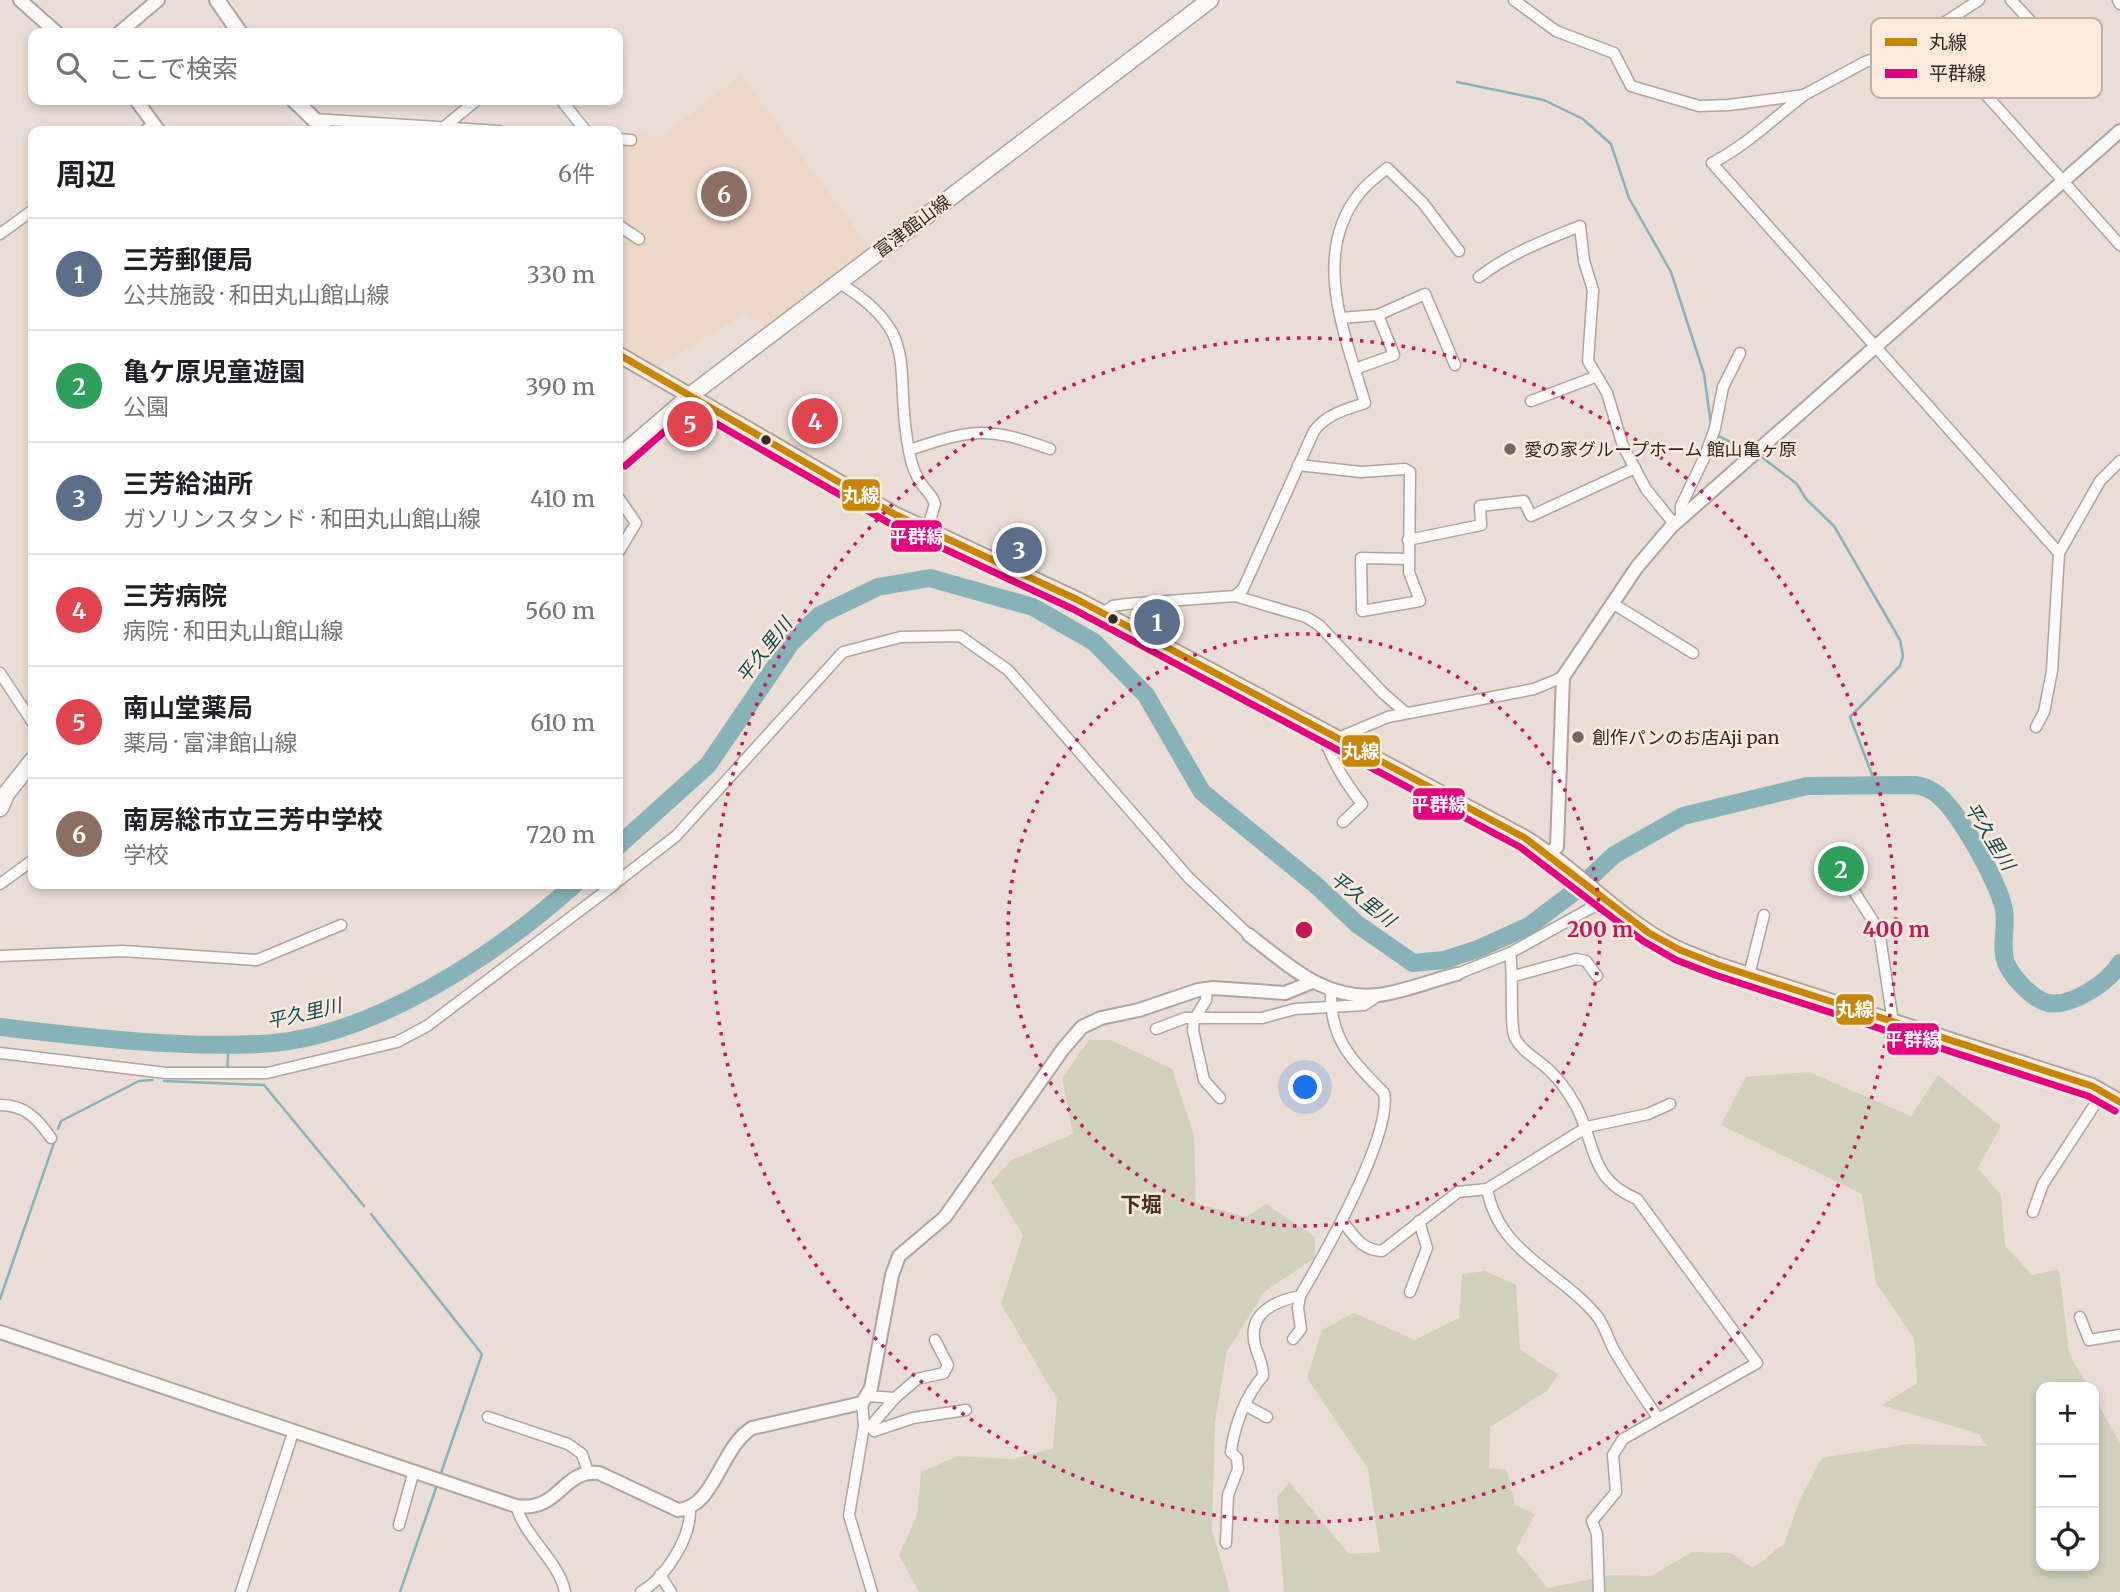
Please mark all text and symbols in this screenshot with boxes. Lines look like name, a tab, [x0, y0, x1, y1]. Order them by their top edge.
legend	[1871, 18, 2102, 98]
search box	[28, 28, 623, 105]
text: 丸線	[1929, 30, 1967, 54]
icon: search	[52, 48, 90, 86]
text: ここで検索	[108, 52, 238, 85]
text: 平群線	[1929, 61, 1986, 85]
text: 周辺	[56, 155, 116, 193]
text: 6件	[558, 159, 595, 188]
pin: 6	[701, 168, 747, 220]
street label: 富津館山線	[869, 190, 955, 262]
text: 三芳郵便局	[123, 243, 253, 276]
text: 1	[74, 260, 84, 289]
text: 330 m	[527, 260, 595, 289]
text: 公共施設 · 和田丸山館山線	[123, 280, 390, 309]
text: 亀ケ原児童遊園	[123, 355, 305, 388]
text: 2	[72, 372, 86, 401]
text: 390 m	[525, 372, 595, 401]
text: 公園	[123, 392, 169, 421]
pin: 4	[792, 395, 838, 447]
pin: 5	[667, 398, 713, 450]
unlabelled marker	[759, 433, 773, 447]
place label: 愛の家グループホーム 館山亀ヶ原	[1524, 438, 1797, 461]
marker: 愛の家グループホーム 館山亀ヶ原	[1502, 441, 1518, 457]
text: 三芳給油所	[123, 467, 253, 500]
line badge: 丸線	[841, 478, 881, 512]
text: 丸線	[842, 483, 880, 507]
text: 3	[72, 484, 86, 513]
text: 410 m	[530, 484, 595, 513]
text: ガソリンスタンド · 和田丸山館山線	[123, 504, 481, 533]
line badge: 平群線	[890, 519, 943, 553]
text: 平群線	[888, 524, 946, 548]
pin: 3	[996, 524, 1042, 576]
text: 三芳病院	[123, 579, 227, 612]
text: 4	[72, 596, 86, 625]
text: 560 m	[525, 596, 595, 625]
pin: 1	[1134, 596, 1180, 648]
water label: 平久里川	[731, 611, 798, 687]
unlabelled marker	[1106, 612, 1120, 626]
text: 病院 · 和田丸山館山線	[123, 616, 344, 645]
text: 南山堂薬局	[123, 691, 253, 724]
text: 5	[72, 708, 86, 737]
text: 610 m	[530, 708, 595, 737]
place label: 創作パンのお店Aji pan	[1592, 726, 1779, 749]
text: 薬局 · 富津館山線	[123, 728, 298, 757]
marker: 創作パンのお店Aji pan	[1570, 729, 1586, 745]
line badge: 丸線	[1341, 734, 1381, 768]
text: 丸線	[1342, 739, 1380, 763]
line badge: 平群線	[1412, 787, 1466, 821]
text: 平群線	[1410, 792, 1468, 816]
water label: 平久里川	[1960, 797, 2021, 876]
text: 南房総市立三芳中学校	[123, 803, 383, 836]
text: 6	[72, 820, 86, 849]
text: 720 m	[526, 820, 595, 849]
text: 学校	[123, 840, 169, 869]
pin: 2	[1818, 843, 1864, 895]
water label: 平久里川	[1326, 866, 1402, 933]
text: 200 m	[1567, 916, 1633, 943]
text: 400 m	[1862, 916, 1930, 943]
centre of rings	[1292, 918, 1316, 942]
water label: 平久里川	[264, 992, 346, 1033]
line badge: 丸線	[1835, 993, 1875, 1026]
text: 丸線	[1836, 997, 1874, 1021]
line badge: 平群線	[1886, 1022, 1940, 1056]
text: 平群線	[1884, 1027, 1942, 1051]
your location	[1288, 1070, 1322, 1104]
district label: 下堀	[1120, 1191, 1162, 1218]
map controls	[2036, 1382, 2099, 1571]
button: +	[2036, 1382, 2099, 1445]
button: −	[2036, 1445, 2099, 1508]
button: locate	[2036, 1508, 2099, 1571]

